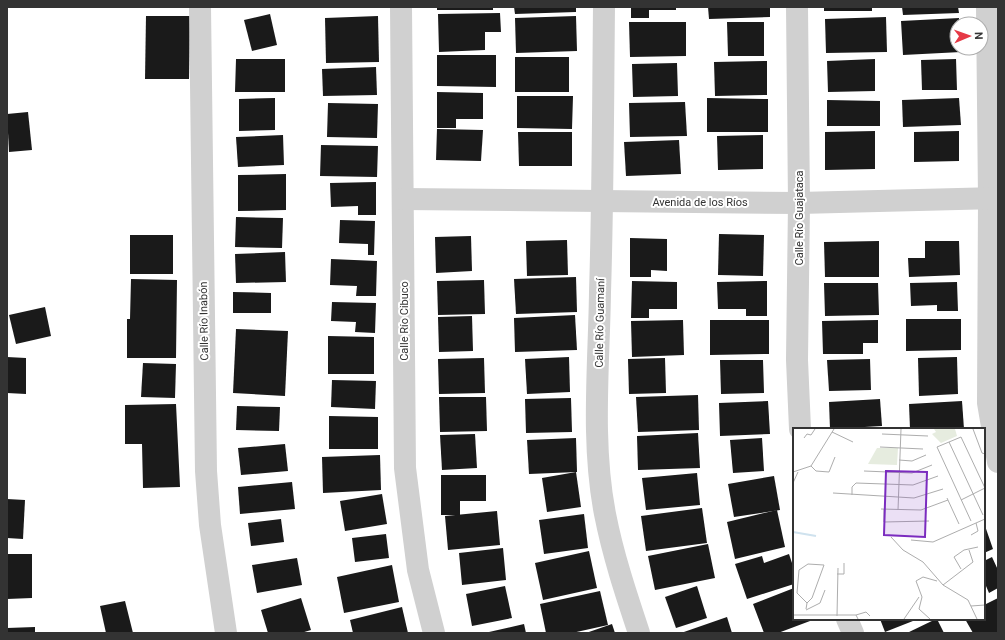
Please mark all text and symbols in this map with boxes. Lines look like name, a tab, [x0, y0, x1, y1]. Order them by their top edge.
north arrow	[949, 16, 989, 56]
text: N	[972, 32, 985, 40]
street label: Calle Río Guajataca	[793, 170, 806, 266]
street label: Avenida de los Ríos	[652, 196, 748, 209]
street label: Calle Río Guamaní	[593, 277, 607, 368]
street label: Calle Río Inabón	[197, 281, 211, 361]
street label: Calle Río Cibuco	[398, 281, 411, 361]
inset map	[793, 428, 985, 620]

